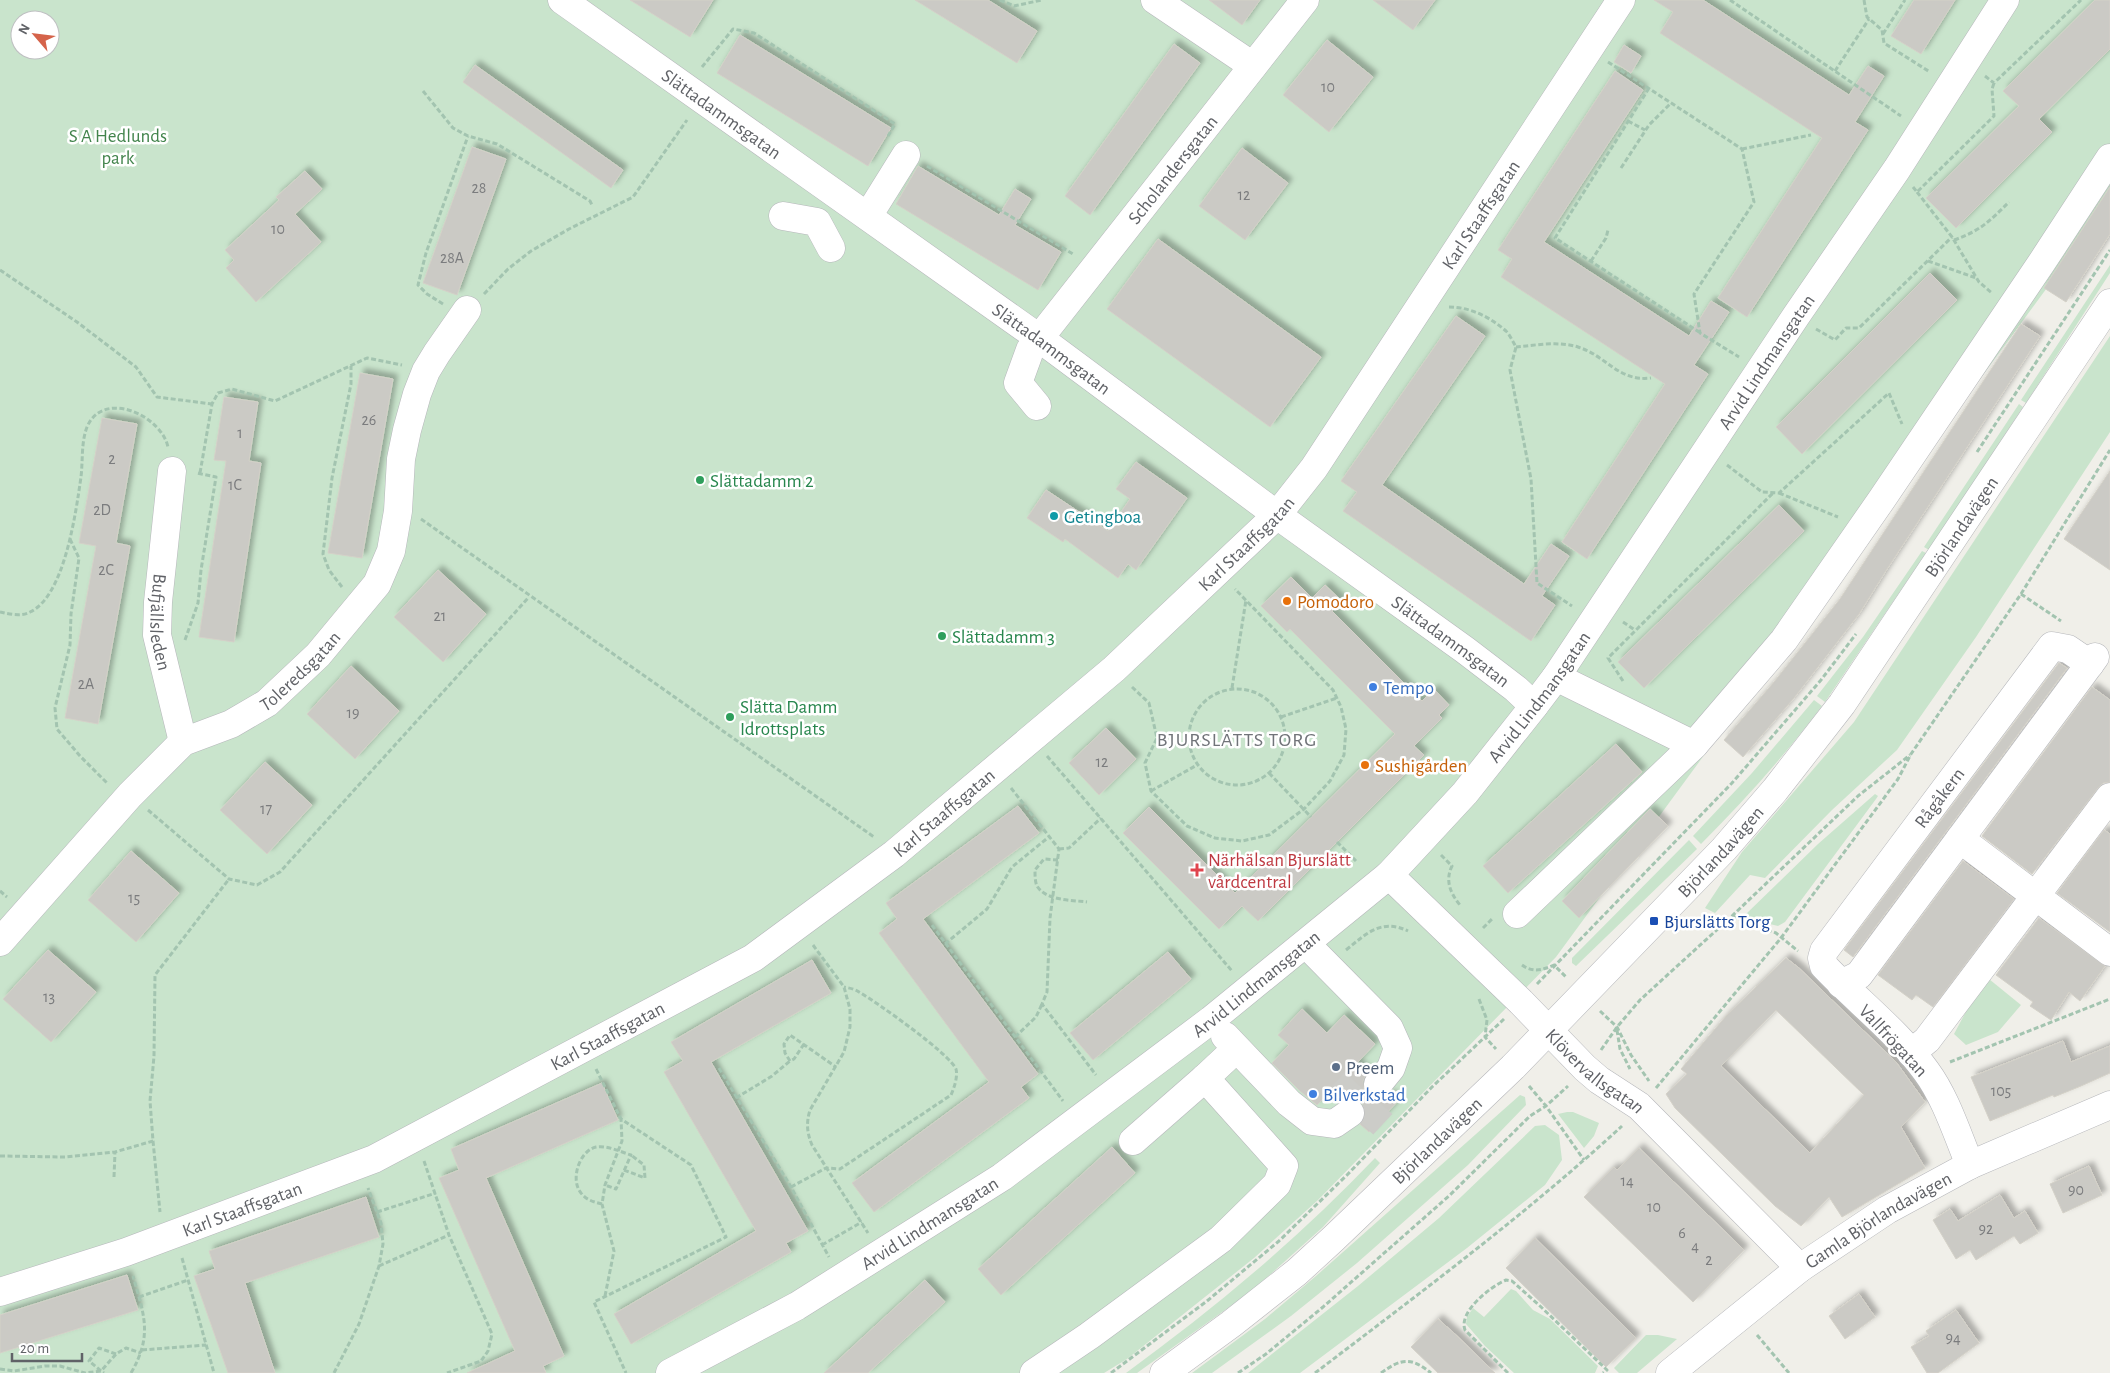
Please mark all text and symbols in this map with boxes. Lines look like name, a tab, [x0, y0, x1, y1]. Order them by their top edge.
north arrow	[10, 10, 60, 60]
text: N	[16, 22, 33, 37]
street label: Slättadammsgatan	[658, 66, 784, 163]
house number: 10	[1321, 79, 1335, 95]
street label: Scholandersgatan	[1125, 112, 1222, 228]
park label: S A Hedlunds park	[69, 127, 167, 168]
street label: Karl Staaffsgatan	[1439, 157, 1524, 273]
house number: 28	[472, 180, 486, 196]
house number: 12	[1238, 187, 1250, 203]
house number: 10	[271, 221, 285, 237]
house number: 28A	[440, 250, 464, 266]
street label: Arvid Lindmansgatan	[1715, 291, 1819, 433]
street label: Slättadammsgatan	[988, 300, 1114, 399]
house number: 26	[362, 412, 376, 428]
house number: 1	[237, 425, 243, 441]
house number: 2	[108, 451, 116, 467]
place label: Slättadamm 2	[710, 472, 814, 491]
street label: Björlandavägen	[1922, 473, 2002, 581]
marker: Slättadamm 2	[694, 474, 706, 486]
house number: 1C	[228, 477, 242, 493]
street label: Karl Staaffsgatan	[1195, 494, 1299, 595]
house number: 2D	[93, 502, 111, 518]
place label: Getingboa	[1064, 508, 1142, 527]
marker: Getingboa	[1048, 510, 1060, 522]
house number: 2C	[98, 562, 114, 578]
street label: Bufjällsleden	[146, 572, 173, 673]
place label: Pomodoro	[1297, 593, 1374, 612]
street label: Slättadammsgatan	[1388, 593, 1513, 691]
marker: Pomodoro	[1281, 595, 1293, 607]
house number: 21	[434, 608, 446, 624]
street label: Toleredsgatan	[257, 628, 345, 716]
place label: Slättadamm 3	[952, 628, 1055, 647]
street label: Arvid Lindmansgatan	[1485, 629, 1594, 767]
marker: Slättadamm 3	[936, 630, 948, 642]
house number: 2A	[78, 676, 94, 692]
place label: Tempo	[1383, 679, 1434, 698]
marker: Tempo	[1367, 681, 1379, 693]
place label: Slätta Damm Idrottsplats	[740, 698, 837, 739]
house number: 19	[346, 705, 360, 721]
marker: Slätta Damm Idrottsplats	[724, 711, 736, 723]
district label: BJURSLÄTTS TORG	[1157, 730, 1317, 750]
house number: 12	[1096, 754, 1108, 770]
place label: Sushigården	[1375, 757, 1467, 776]
marker: Sushigården	[1359, 759, 1371, 771]
street label: Rågåkern	[1912, 765, 1969, 832]
street label: Karl Staaffsgatan	[890, 766, 999, 861]
house number: 17	[260, 801, 272, 817]
street label: Björlandavägen	[1675, 803, 1768, 901]
place label: Närhälsan Bjurslätt vårdcentral	[1208, 851, 1351, 892]
marker: Närhälsan Bjurslätt vårdcentral	[1190, 863, 1204, 877]
house number: 15	[128, 890, 140, 906]
place label: Bjurslätts Torg	[1664, 913, 1771, 932]
marker: Bjurslätts Torg	[1648, 915, 1660, 927]
street label: Arvid Lindmansgatan	[1189, 927, 1324, 1041]
house number: 13	[43, 989, 55, 1005]
street label: Karl Staaffsgatan	[548, 999, 668, 1075]
street label: Vallfrögatan	[1855, 1001, 1931, 1081]
street label: Klövervallsgatan	[1541, 1026, 1648, 1117]
place label: Preem	[1346, 1059, 1394, 1078]
marker: Preem	[1330, 1061, 1342, 1073]
house number: 105	[1991, 1083, 2011, 1099]
place label: Bilverkstad	[1323, 1086, 1406, 1105]
marker: Bilverkstad	[1307, 1088, 1319, 1100]
street label: Björlandavägen	[1389, 1094, 1486, 1188]
street label: Gamla Björlandavägen	[1802, 1169, 1955, 1273]
house number: 14	[1620, 1173, 1634, 1189]
street label: Arvid Lindmansgatan	[858, 1174, 1002, 1274]
street label: Karl Staaffsgatan	[180, 1179, 305, 1241]
house number: 90	[2068, 1182, 2084, 1198]
house number: 10	[1647, 1199, 1661, 1215]
house number: 92	[1979, 1221, 1993, 1237]
house number: 6	[1678, 1225, 1686, 1241]
house number: 4	[1691, 1238, 1699, 1254]
house number: 2	[1705, 1252, 1713, 1268]
scale bar	[12, 1330, 82, 1362]
house number: 94	[1945, 1330, 1961, 1346]
text: 20 m	[20, 1341, 49, 1356]

